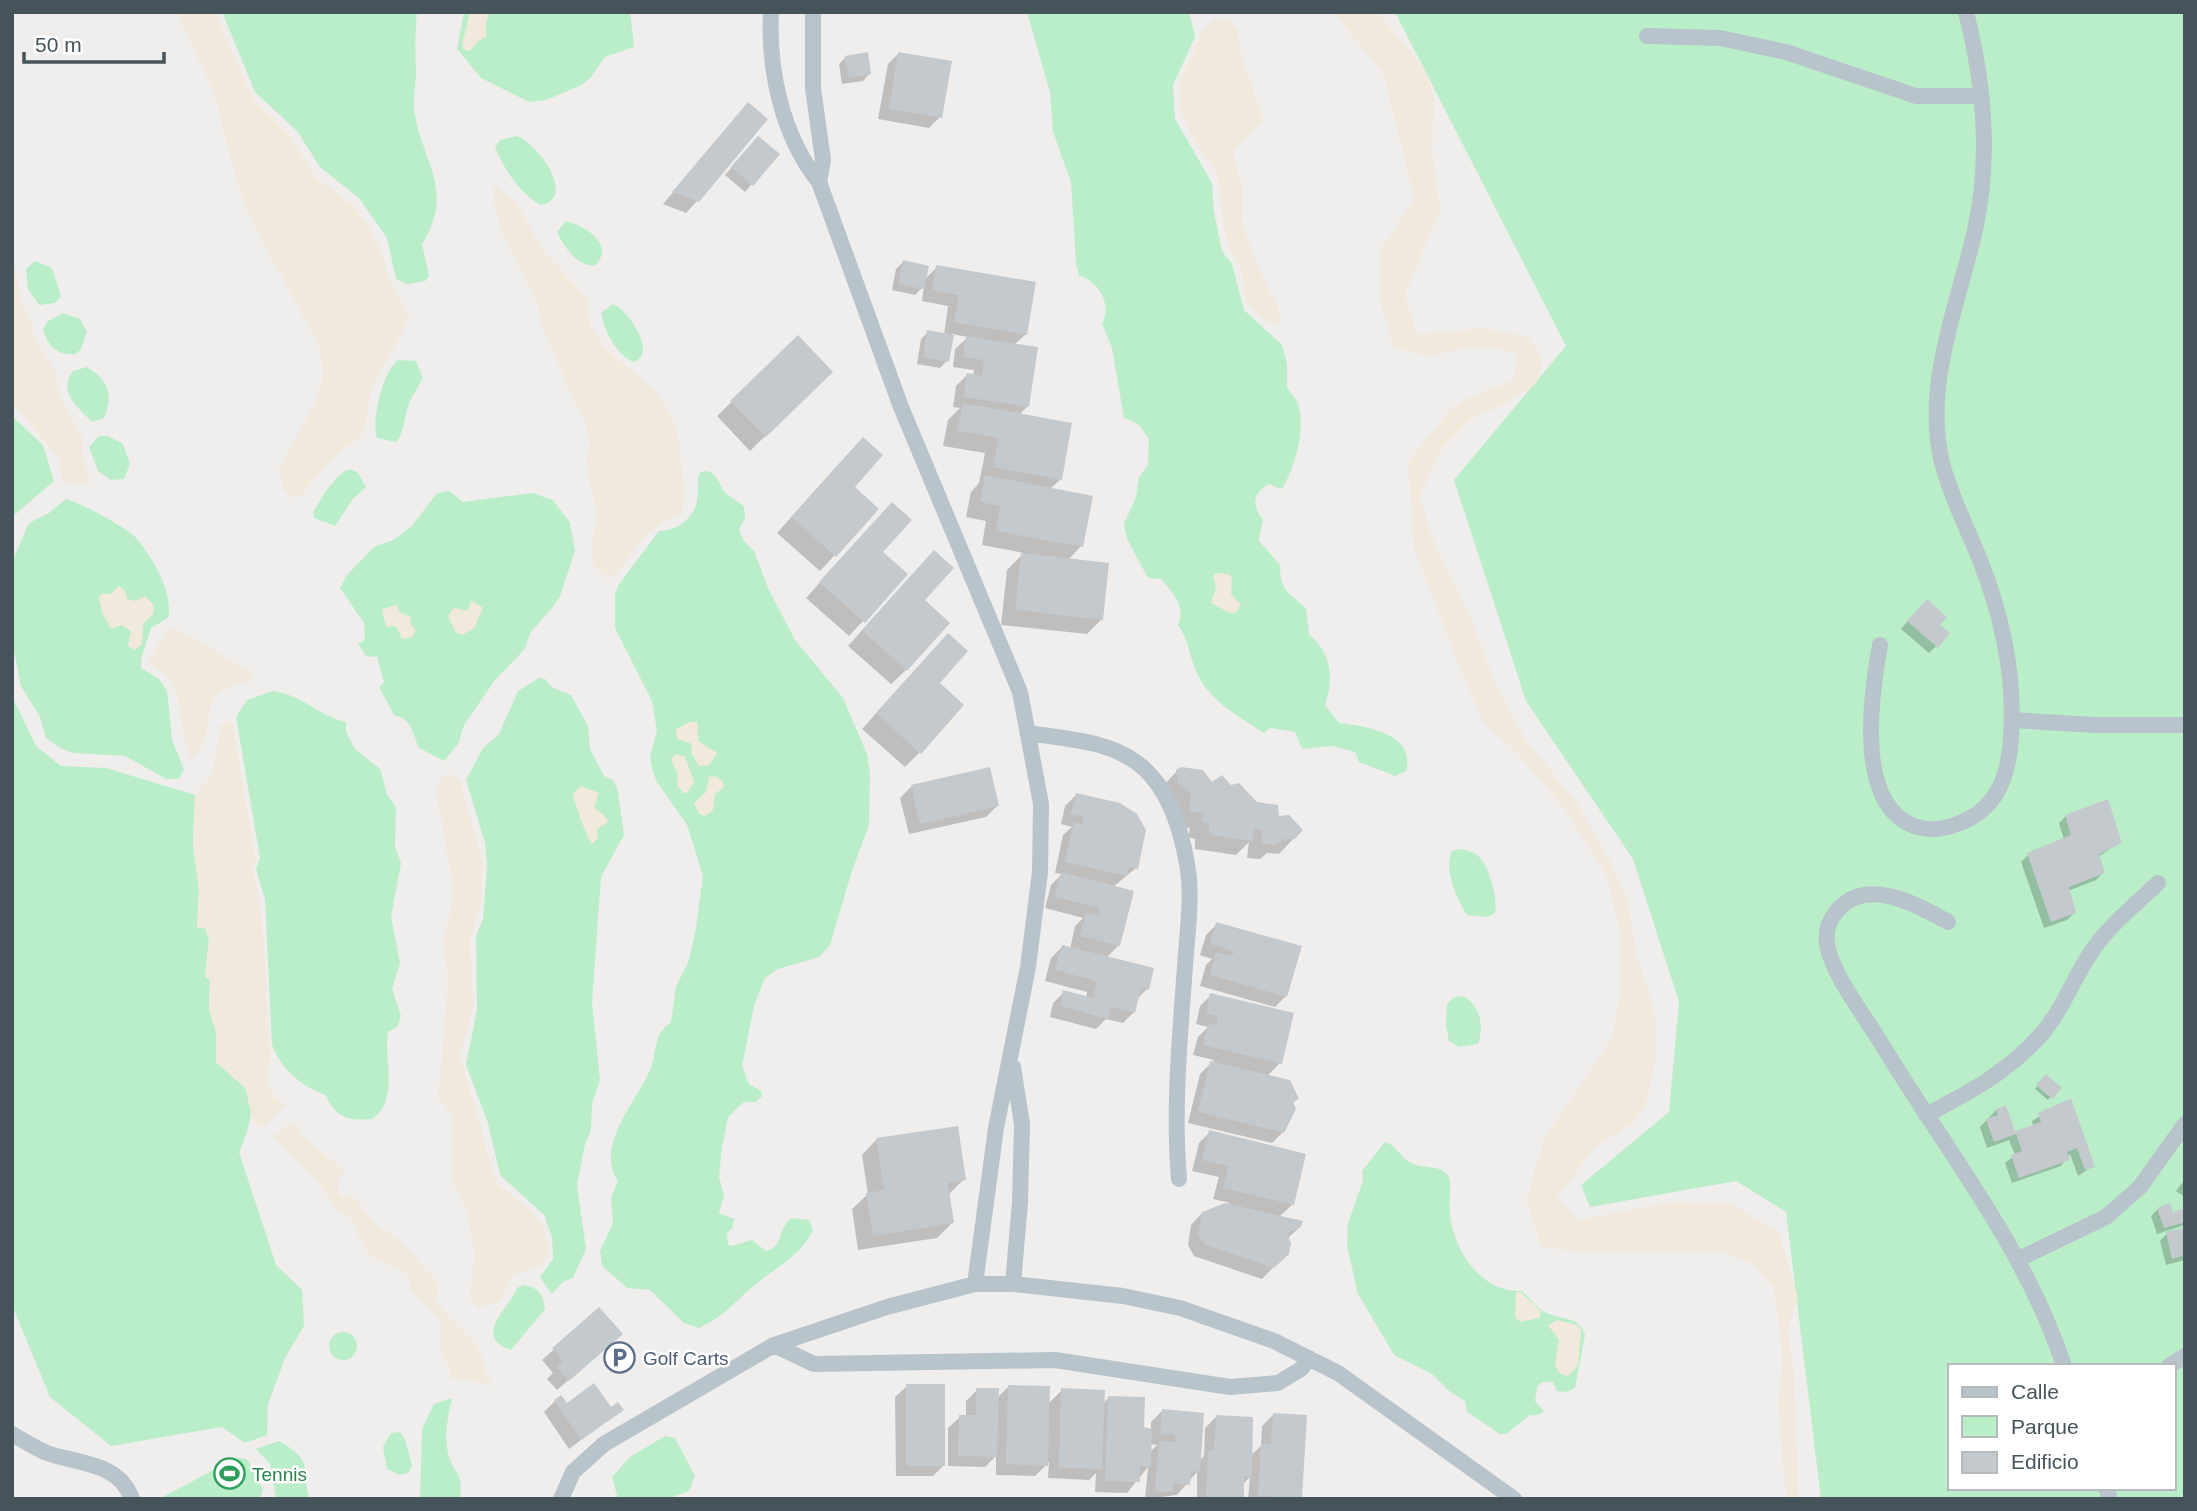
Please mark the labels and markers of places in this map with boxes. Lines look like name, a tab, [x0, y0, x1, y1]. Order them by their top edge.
parking icon: Golf Carts	[603, 1341, 637, 1375]
place label: Golf Carts	[643, 1348, 729, 1369]
sports icon: Tennis	[212, 1457, 246, 1491]
place label: Tennis	[252, 1464, 307, 1485]

